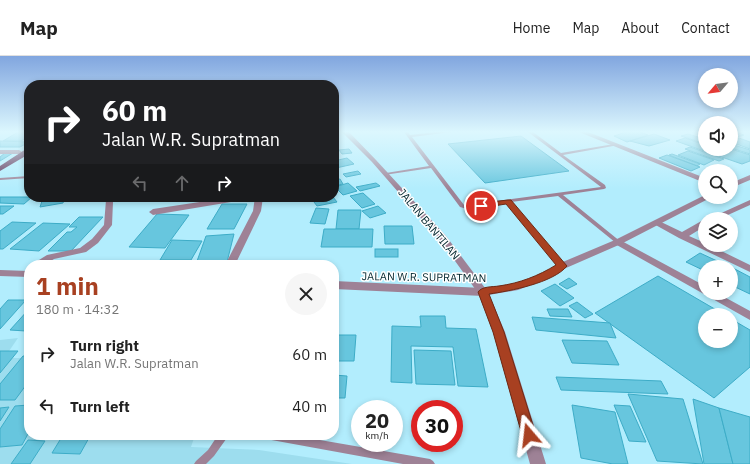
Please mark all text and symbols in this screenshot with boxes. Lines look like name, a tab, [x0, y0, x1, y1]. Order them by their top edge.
text: Map	[20, 16, 58, 40]
text: Home	[513, 19, 550, 37]
text: Map	[572, 19, 599, 37]
text: About	[621, 19, 659, 37]
text: Contact	[681, 19, 730, 37]
north arrow	[698, 68, 738, 108]
map controls	[698, 68, 738, 348]
text: 60 m	[102, 92, 167, 129]
icon: right	[36, 96, 88, 148]
button: sound	[698, 116, 738, 156]
text: Jalan W.R. Supratman	[102, 128, 280, 151]
button: search	[698, 164, 738, 204]
icon: left	[129, 172, 151, 194]
icon: ahead	[171, 172, 193, 194]
icon: right	[213, 172, 235, 194]
street label: JALAN BANTILAN	[395, 185, 463, 263]
pin	[464, 189, 498, 223]
icon: arrive	[470, 195, 492, 217]
button: layers	[698, 212, 738, 252]
button: +	[698, 260, 738, 300]
street label: JALAN W.R. SUPRATMAN	[361, 269, 487, 285]
text: 1 min	[36, 270, 99, 302]
button: close	[285, 273, 327, 315]
text: 180 m · 14:32	[36, 301, 119, 318]
button: −	[698, 308, 738, 348]
text: Turn right	[70, 336, 139, 355]
icon: right	[36, 343, 58, 365]
text: 60 m	[292, 345, 327, 364]
text: Jalan W.R. Supratman	[70, 355, 199, 372]
icon: left	[36, 395, 58, 417]
text: Turn left	[70, 397, 130, 416]
text: 40 m	[292, 397, 327, 416]
speed limit sign: 30	[411, 400, 463, 452]
text: 20	[365, 407, 389, 434]
position arrow	[508, 414, 550, 456]
text: km/h	[365, 429, 389, 442]

